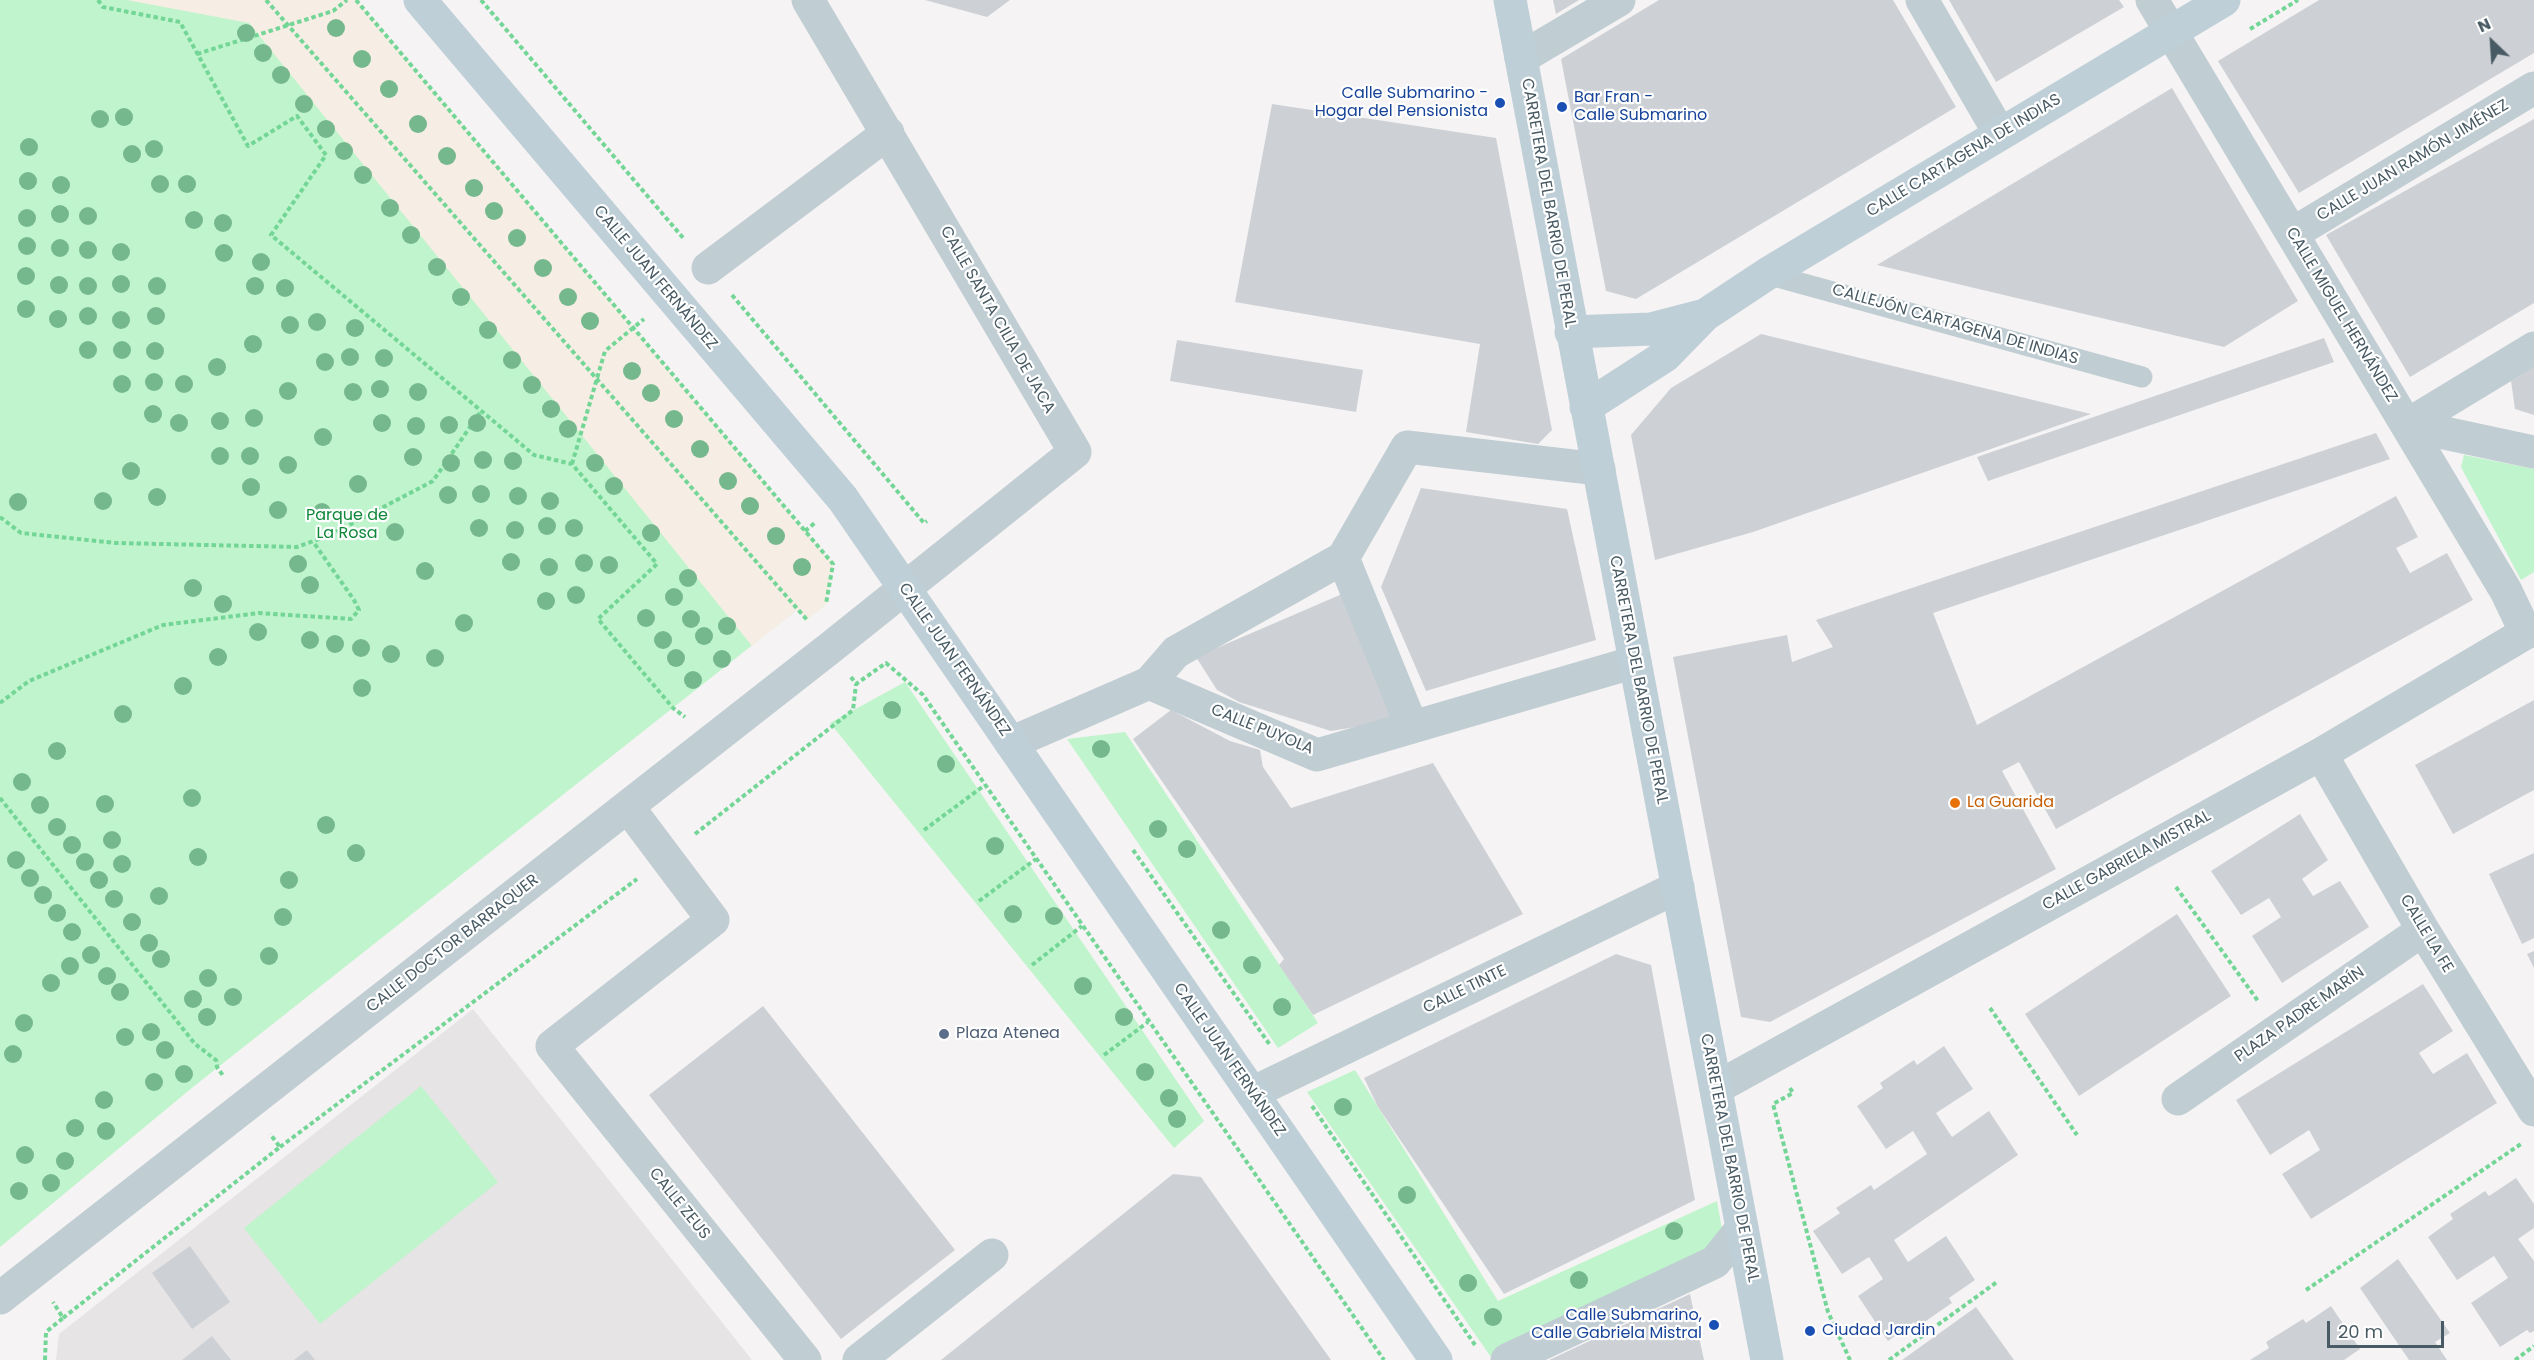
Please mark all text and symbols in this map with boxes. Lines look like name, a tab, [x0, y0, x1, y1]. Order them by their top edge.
north arrow	[2462, 12, 2522, 72]
text: N	[2474, 12, 2494, 38]
street label: CARRETERA DEL BARRIO DE PERAL	[1517, 77, 1579, 329]
place label: Calle Submarino - Hogar del Pensionista	[1315, 84, 1488, 122]
place label: Bar Fran - Calle Submarino	[1574, 88, 1707, 126]
street label: CALLE CARTAGENA DE INDIAS	[1863, 90, 2065, 222]
marker: Calle Submarino - Hogar del Pensionista	[1493, 96, 1507, 110]
street label: CALLE JUAN RAMÓN JIMÉNEZ	[2314, 96, 2512, 226]
marker: Bar Fran - Calle Submarino	[1555, 100, 1569, 114]
street label: CALLE JUAN FERNÁNDEZ	[589, 202, 721, 354]
street label: CALLE SANTA CILIA DE JACA	[935, 223, 1059, 417]
street label: CALLE MIGUEL HERNÁNDEZ	[2281, 224, 2401, 406]
street label: CALLEJÓN CARTAGENA DE INDIAS	[1830, 281, 2080, 369]
park label: Parque de La Rosa	[306, 506, 388, 544]
street label: CARRETERA DEL BARRIO DE PERAL	[1604, 554, 1672, 806]
street label: CALLE JUAN FERNÁNDEZ	[894, 580, 1014, 740]
street label: CALLE PUYOLA	[1208, 701, 1316, 759]
place label: La Guarida	[1967, 793, 2054, 813]
marker: La Guarida	[1948, 796, 1962, 810]
street label: CALLE GABRIELA MISTRAL	[2039, 807, 2215, 915]
street label: CALLE DOCTOR BARRAQUER	[363, 871, 543, 1017]
street label: CALLE LA FE	[2395, 891, 2457, 977]
street label: CALLE TINTE	[1420, 962, 1510, 1018]
street label: PLAZA PADRE MARÍN	[2232, 963, 2368, 1067]
street label: CALLE JUAN FERNÁNDEZ	[1169, 980, 1289, 1140]
place label: Plaza Atenea	[956, 1024, 1060, 1044]
marker: Plaza Atenea	[937, 1027, 951, 1041]
street label: CARRETERA DEL BARRIO DE PERAL	[1695, 1032, 1763, 1284]
street label: CALLE ZEUS	[644, 1164, 714, 1244]
place label: Calle Submarino, Calle Gabriela Mistral	[1531, 1306, 1702, 1344]
scale bar	[2330, 1309, 2447, 1347]
marker: Calle Submarino, Calle Gabriela Mistral	[1707, 1318, 1721, 1332]
text: 20 m	[2338, 1319, 2383, 1344]
place label: Ciudad Jardin	[1822, 1321, 1936, 1341]
marker: Ciudad Jardin	[1803, 1324, 1817, 1338]

